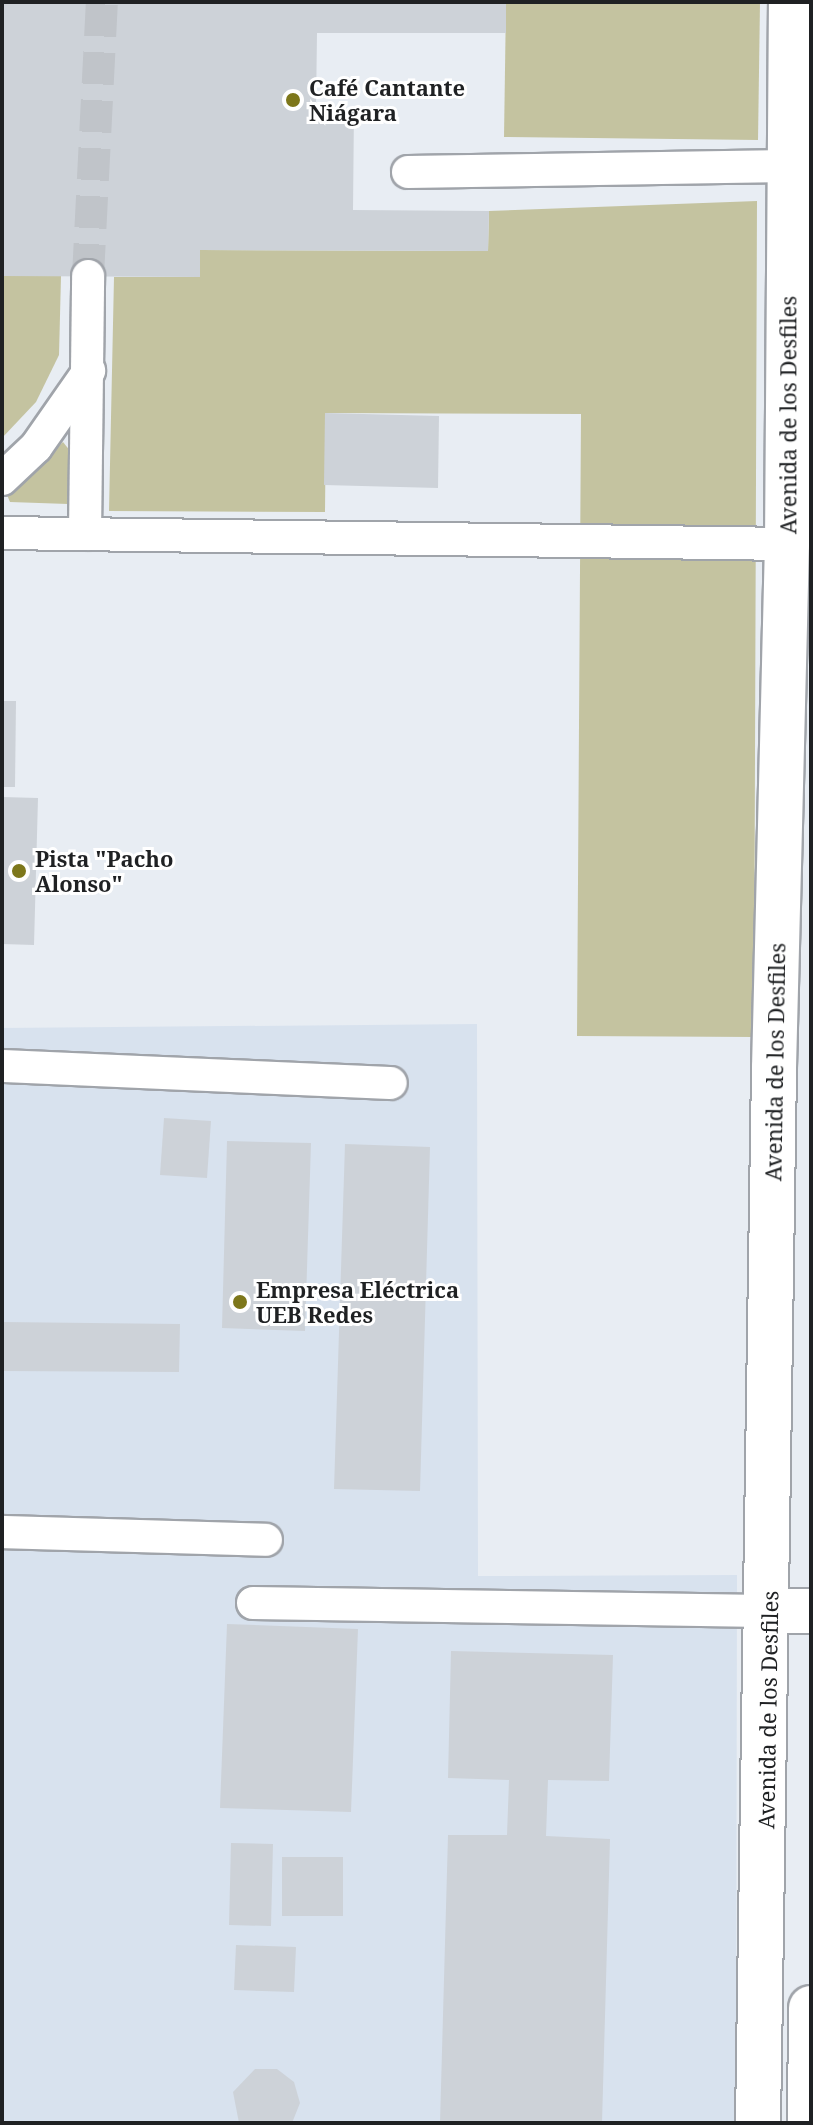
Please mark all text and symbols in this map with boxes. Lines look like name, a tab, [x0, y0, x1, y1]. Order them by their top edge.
place label: Café Cantante Niágara	[309, 74, 465, 126]
marker: Café Cantante Niágara	[284, 91, 302, 109]
street label: Avenida de los Desfiles	[775, 296, 801, 534]
place label: Pista "Pacho Alonso"	[35, 845, 173, 896]
marker: Pista "Pacho Alonso"	[10, 862, 28, 880]
street label: Avenida de los Desfiles	[760, 943, 790, 1181]
place label: Empresa Eléctrica UEB Redes	[256, 1276, 459, 1328]
marker: Empresa Eléctrica UEB Redes	[231, 1293, 249, 1311]
street label: Avenida de los Desfiles	[753, 1591, 783, 1829]

